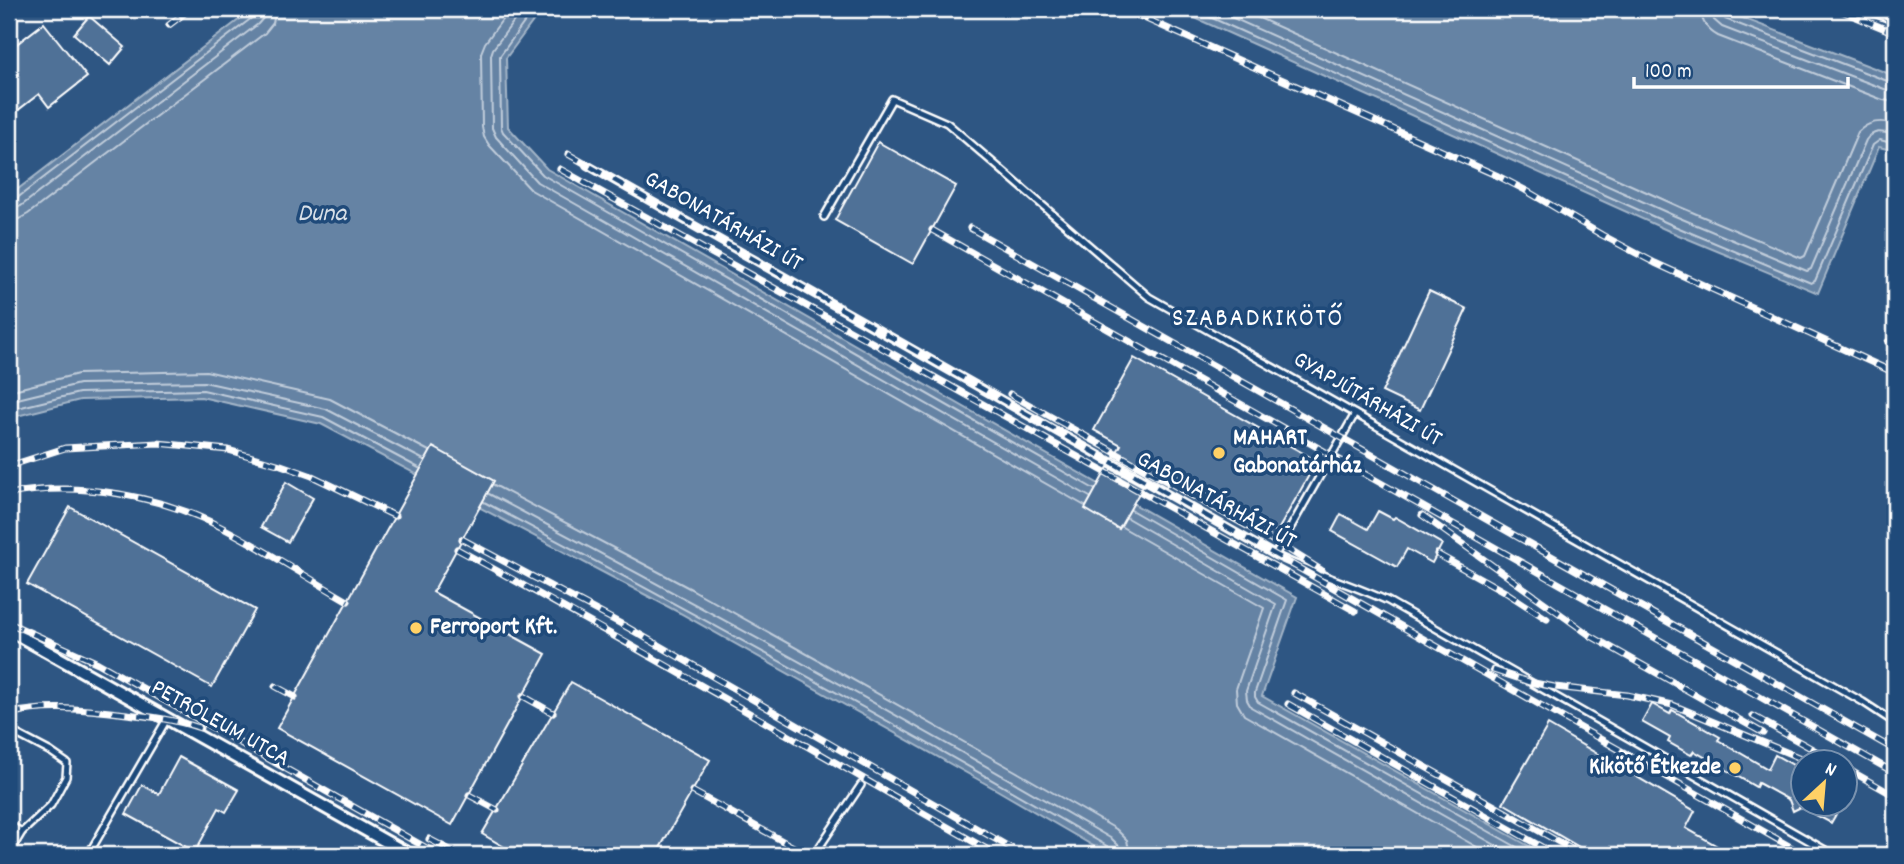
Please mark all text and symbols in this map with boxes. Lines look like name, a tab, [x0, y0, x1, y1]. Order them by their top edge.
scale bar	[1634, 46, 1848, 90]
text: 100 m	[1645, 58, 1692, 88]
street label: GABONATÁRHÁZI ÚT	[638, 163, 809, 281]
water label: Duna	[298, 196, 348, 233]
district label: SZABADKIKÖTŐ	[1172, 301, 1344, 338]
street label: GYAPJÚTÁRHÁZI ÚT	[1286, 344, 1448, 457]
place label: MAHART Gabonatárház	[1233, 422, 1362, 484]
street label: GABONATÁRHÁZI ÚT	[1130, 443, 1302, 559]
marker: MAHART Gabonatárház	[1211, 445, 1227, 461]
place label: Ferroport Kft.	[430, 611, 557, 645]
marker: Ferroport Kft.	[408, 620, 424, 636]
street label: PETRÓLEUM UTCA	[144, 672, 296, 776]
north arrow	[1788, 748, 1858, 818]
place label: Kikötő Étkezde	[1589, 751, 1721, 785]
text: N	[1820, 757, 1840, 785]
marker: Kikötő Étkezde	[1727, 760, 1743, 776]

